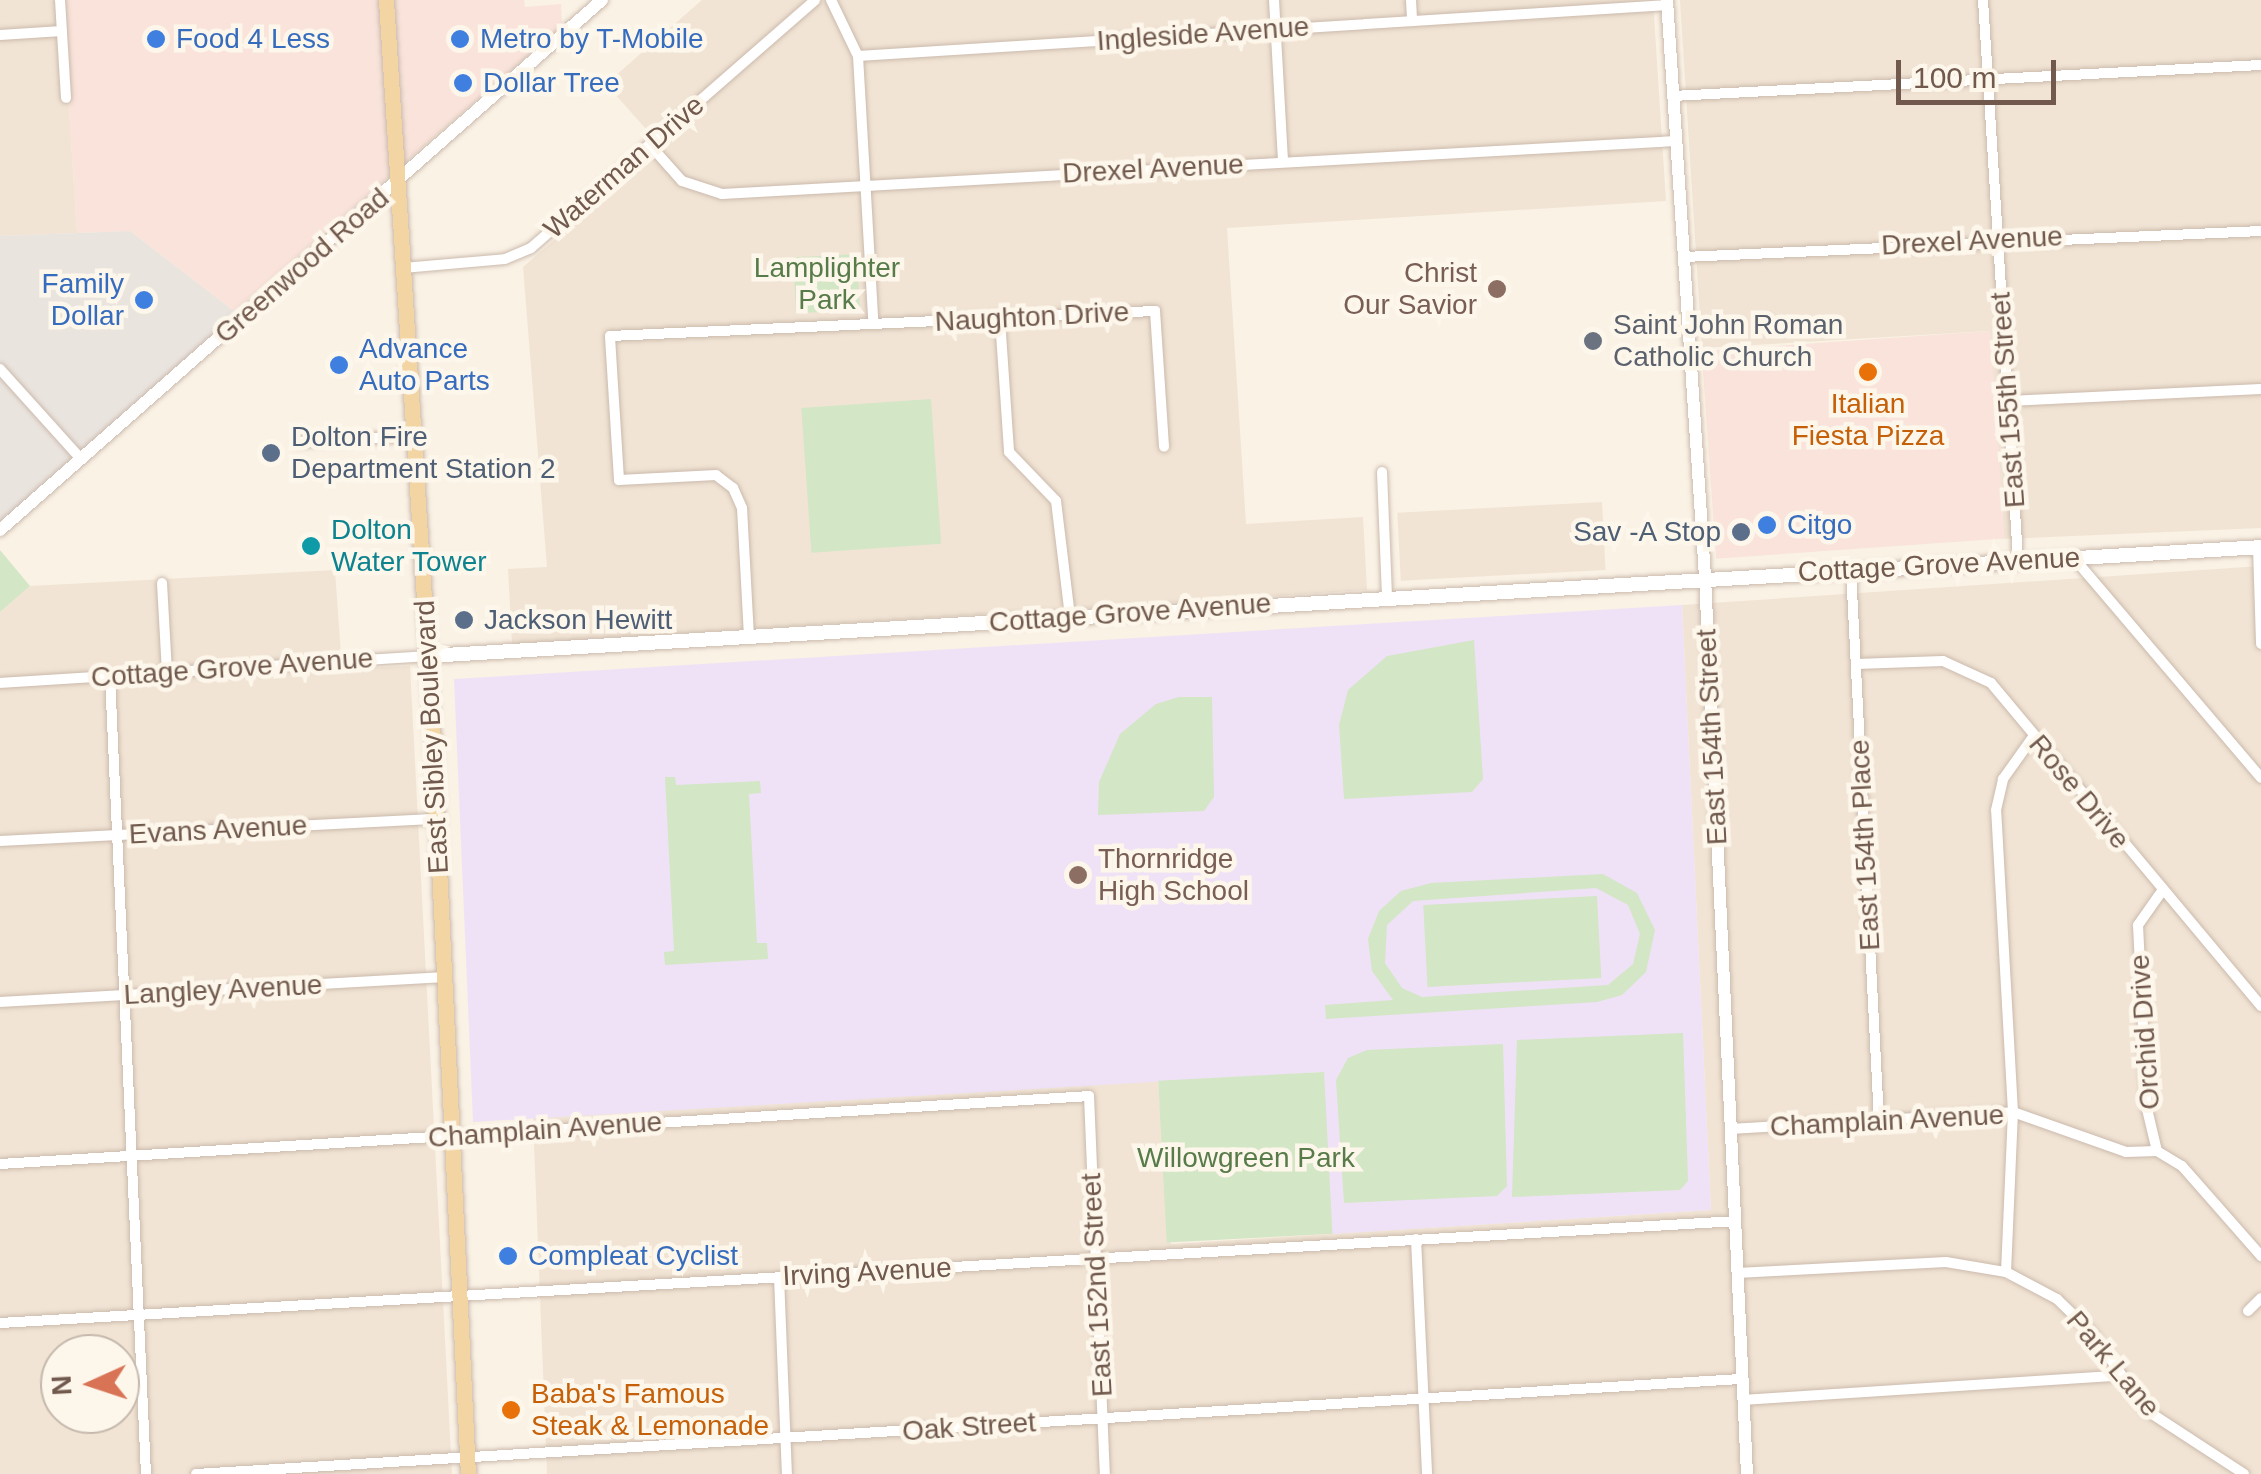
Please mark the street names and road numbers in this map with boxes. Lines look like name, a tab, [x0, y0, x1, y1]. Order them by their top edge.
street label: Ingleside Avenue	[1095, 10, 1311, 58]
street label: Waterman Drive	[537, 88, 711, 246]
street label: Drexel Avenue	[1061, 147, 1245, 191]
street label: Greenwood Road	[208, 181, 396, 351]
street label: Drexel Avenue	[1880, 219, 2064, 263]
street label: East 155th Street	[1984, 291, 2032, 509]
street label: Naughton Drive	[934, 295, 1130, 339]
street label: Cottage Grove Avenue	[1796, 541, 2082, 589]
street label: Cottage Grove Avenue	[987, 586, 1273, 640]
street label: East Sibley Boulevard	[408, 599, 456, 875]
street label: East 154th Street	[1690, 628, 1734, 846]
street label: Cottage Grove Avenue	[89, 641, 375, 695]
street label: Rose Drive	[2022, 728, 2136, 856]
street label: East 154th Place	[1843, 738, 1887, 952]
street label: Evans Avenue	[127, 809, 309, 851]
street label: Orchid Drive	[2123, 953, 2167, 1111]
street label: Langley Avenue	[122, 968, 324, 1012]
street label: Champlain Avenue	[1768, 1098, 2006, 1144]
street label: Champlain Avenue	[426, 1105, 664, 1155]
street label: East 152nd Street	[1074, 1172, 1120, 1398]
street label: Irving Avenue	[781, 1251, 953, 1293]
street label: Park Lane	[2059, 1304, 2167, 1424]
street label: Oak Street	[901, 1406, 1037, 1448]

